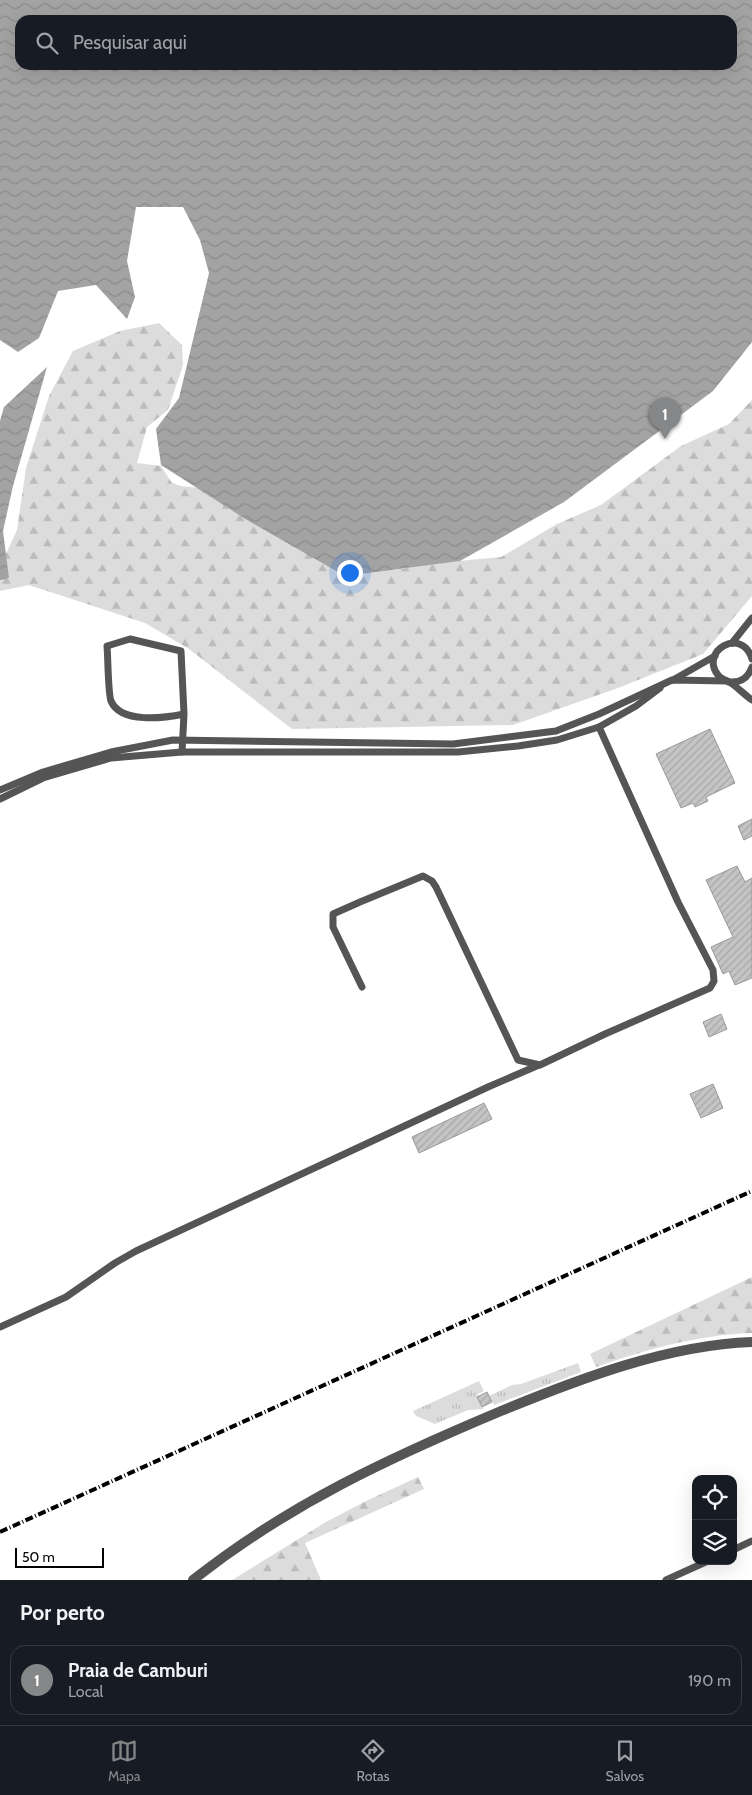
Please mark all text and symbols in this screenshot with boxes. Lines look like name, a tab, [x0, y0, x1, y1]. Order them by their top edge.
search box	[15, 15, 737, 70]
icon: search	[33, 29, 61, 57]
text: Pesquisar aqui	[73, 31, 187, 54]
pin: 1	[649, 398, 681, 439]
your location	[337, 560, 363, 586]
map controls	[692, 1475, 737, 1565]
button: locate	[692, 1475, 737, 1520]
button: layers	[692, 1520, 737, 1565]
scale bar	[15, 1545, 104, 1568]
text: 50 m	[22, 1548, 55, 1566]
text: Por perto	[20, 1600, 105, 1625]
text: Praia de Camburi	[68, 1659, 208, 1682]
text: 1	[34, 1671, 40, 1690]
text: 190 m	[688, 1671, 731, 1690]
text: Local	[68, 1682, 103, 1701]
tab: Mapa	[108, 1737, 141, 1785]
tab: Rotas	[357, 1737, 390, 1785]
tab: Salvos	[606, 1737, 644, 1785]

